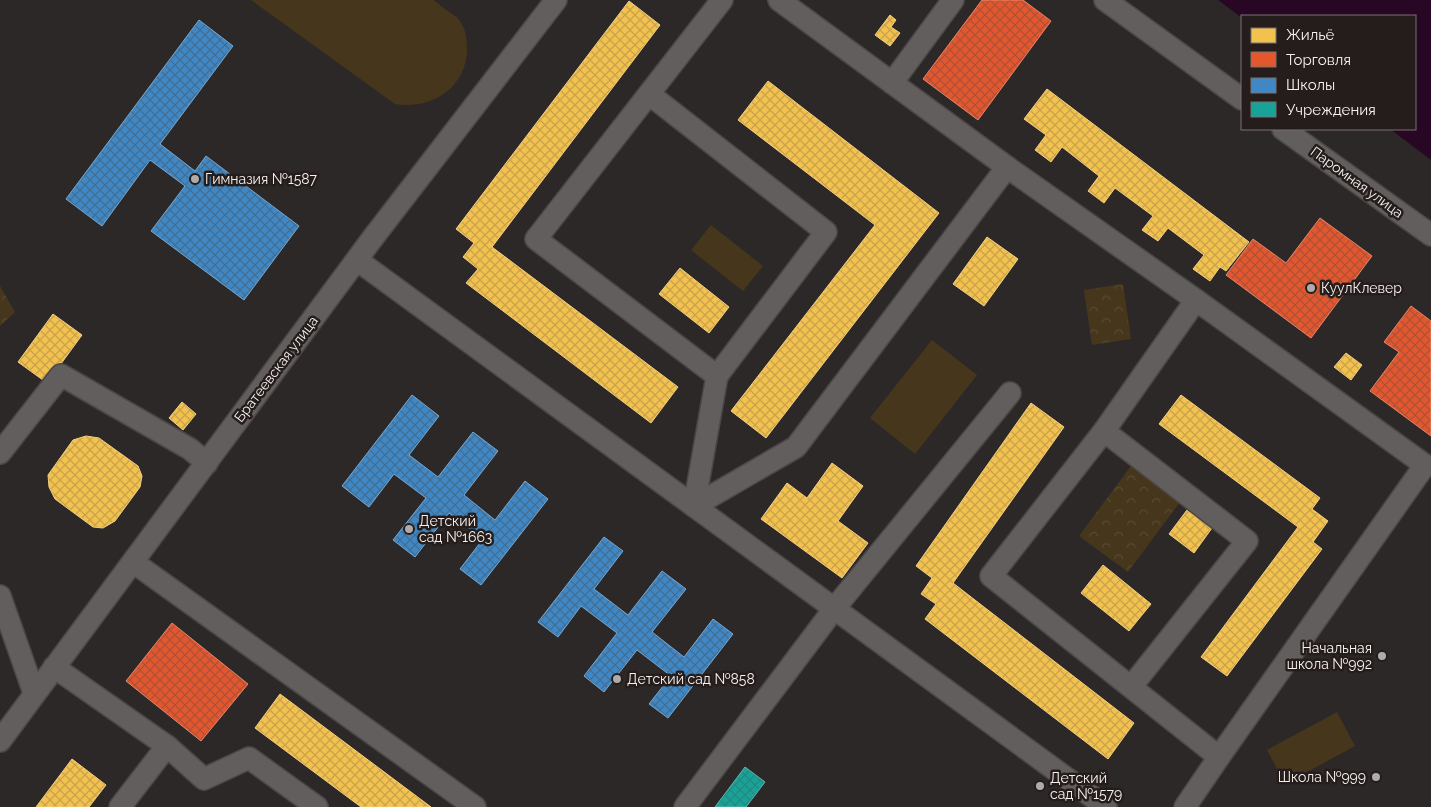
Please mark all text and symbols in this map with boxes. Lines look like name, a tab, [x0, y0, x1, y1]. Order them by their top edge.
legend	[1241, 15, 1416, 130]
text: Жильё	[1286, 26, 1335, 44]
text: Торговля	[1286, 51, 1351, 69]
text: Школы	[1286, 76, 1335, 94]
text: Учреждения	[1286, 101, 1376, 119]
street label: Паромная улица	[1308, 143, 1406, 221]
place label: Гимназия №1587	[205, 171, 318, 187]
marker: Гимназия №1587	[189, 173, 201, 185]
place label: КуулКлевер	[1321, 280, 1402, 296]
marker: КуулКлевер	[1305, 282, 1317, 294]
street label: Братеевская улица	[231, 313, 321, 425]
place label: Детский сад №1663	[419, 513, 492, 545]
marker: Детский сад №1663	[403, 523, 415, 535]
place label: Начальная школа №992	[1287, 640, 1372, 672]
marker: Начальная школа №992	[1376, 650, 1388, 662]
place label: Детский сад №858	[627, 671, 755, 687]
marker: Детский сад №858	[611, 673, 623, 685]
place label: Школа №999	[1278, 769, 1366, 785]
place label: Детский сад №1579	[1050, 770, 1122, 802]
marker: Школа №999	[1370, 771, 1382, 783]
marker: Детский сад №1579	[1034, 780, 1046, 792]

